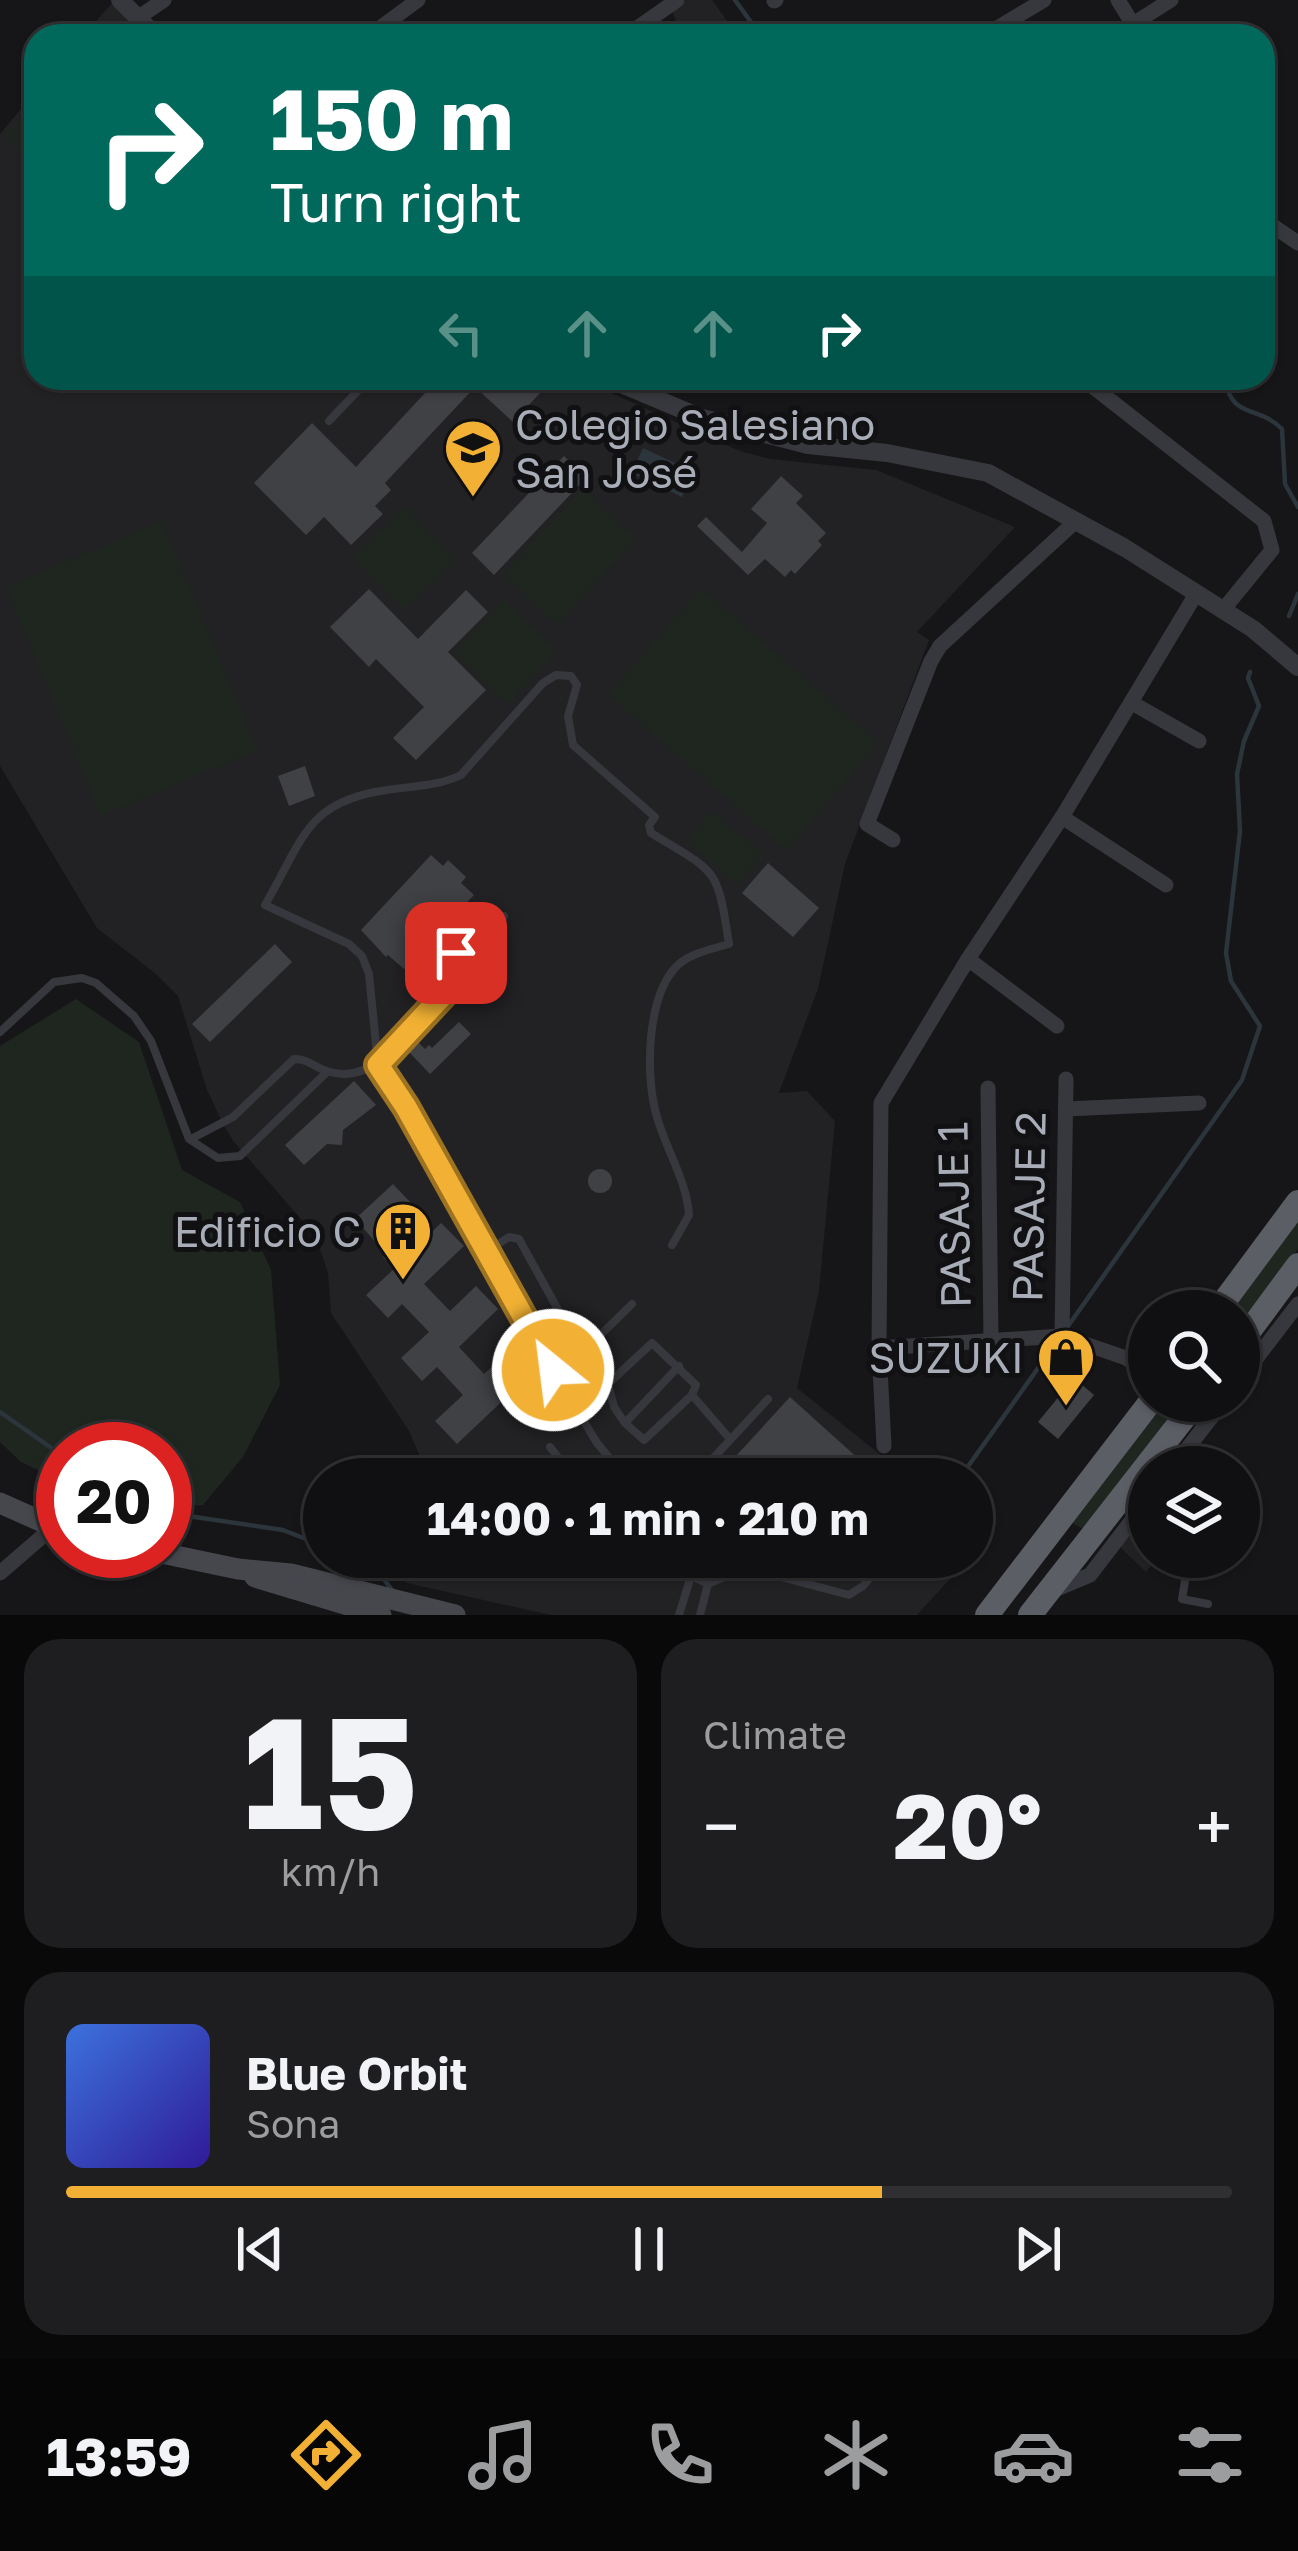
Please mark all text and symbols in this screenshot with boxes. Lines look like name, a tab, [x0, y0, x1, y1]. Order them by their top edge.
text: 150 m	[270, 68, 514, 168]
icon: right	[72, 72, 228, 228]
text: Turn right	[270, 169, 522, 234]
icon: left	[428, 300, 494, 366]
icon: ahead	[554, 300, 620, 366]
icon: ahead	[680, 300, 746, 366]
icon: right	[806, 300, 872, 366]
place label: Colegio Salesiano San José	[515, 399, 875, 497]
school or university icon: Colegio Salesiano San José	[442, 417, 504, 499]
pin	[405, 902, 507, 1004]
icon: arrive	[423, 920, 489, 986]
street label: PASAJE 2	[1001, 1111, 1055, 1303]
street label: PASAJE 1	[926, 1121, 980, 1309]
building icon: Edificio C	[372, 1200, 434, 1282]
place label: Edificio C	[174, 1206, 361, 1256]
map controls	[1128, 1290, 1260, 1578]
button: search	[1128, 1290, 1260, 1422]
position arrow	[490, 1307, 616, 1433]
shop icon: SUZUKI	[1035, 1326, 1097, 1408]
place label: SUZUKI	[868, 1332, 1024, 1382]
speed limit sign: 20	[36, 1422, 192, 1578]
button: layers	[1128, 1446, 1260, 1578]
text: 14:00 · 1 min · 210 m	[427, 1491, 869, 1545]
text: 15	[243, 1676, 418, 1863]
text: Climate	[703, 1711, 847, 1758]
text: 20°	[893, 1771, 1042, 1879]
text: −	[703, 1786, 739, 1866]
text: +	[1196, 1786, 1232, 1866]
text: km/h	[281, 1848, 380, 1895]
text: Blue Orbit	[246, 2046, 468, 2100]
text: Sona	[246, 2100, 340, 2147]
icon: previous	[227, 2216, 293, 2282]
icon: pause	[616, 2216, 682, 2282]
icon: next	[1005, 2216, 1071, 2282]
icon: directions	[284, 2413, 368, 2497]
icon: music	[461, 2413, 545, 2497]
icon: phone	[638, 2413, 722, 2497]
icon: climate	[814, 2413, 898, 2497]
icon: car	[991, 2413, 1075, 2497]
icon: filters	[1168, 2413, 1252, 2497]
text: 13:59	[46, 2423, 192, 2488]

